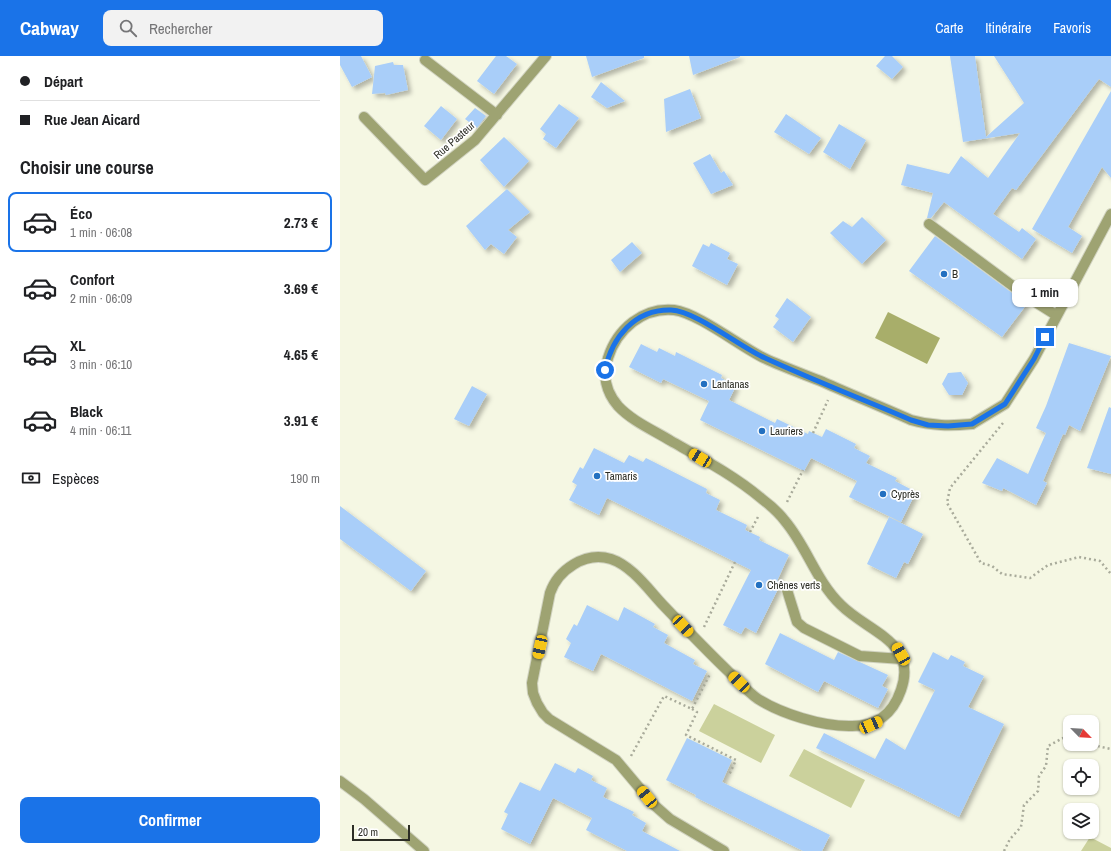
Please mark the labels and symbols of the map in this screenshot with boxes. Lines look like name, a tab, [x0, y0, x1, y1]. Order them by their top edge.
street label: Rue Pasteur	[430, 118, 478, 162]
place label: B	[952, 267, 958, 281]
marker: B	[939, 269, 949, 279]
callout: 1 min	[1012, 279, 1078, 307]
route end	[1036, 328, 1054, 346]
route start	[596, 361, 614, 379]
place label: Lantanas	[712, 377, 750, 391]
marker: Lantanas	[699, 379, 709, 389]
place label: Lauriers	[770, 424, 804, 438]
marker: Lauriers	[757, 426, 767, 436]
car	[687, 447, 713, 469]
place label: Tamaris	[605, 469, 638, 483]
marker: Tamaris	[592, 471, 602, 481]
place label: Cyprès	[891, 487, 920, 501]
marker: Cyprès	[878, 489, 888, 499]
place label: Chênes verts	[767, 578, 821, 592]
marker: Chênes verts	[754, 580, 764, 590]
car	[670, 613, 696, 639]
car	[532, 634, 548, 660]
car	[890, 641, 912, 667]
car	[726, 669, 752, 695]
car	[858, 715, 884, 735]
north arrow	[1063, 715, 1099, 751]
car	[635, 784, 659, 810]
scale bar	[352, 823, 410, 842]

